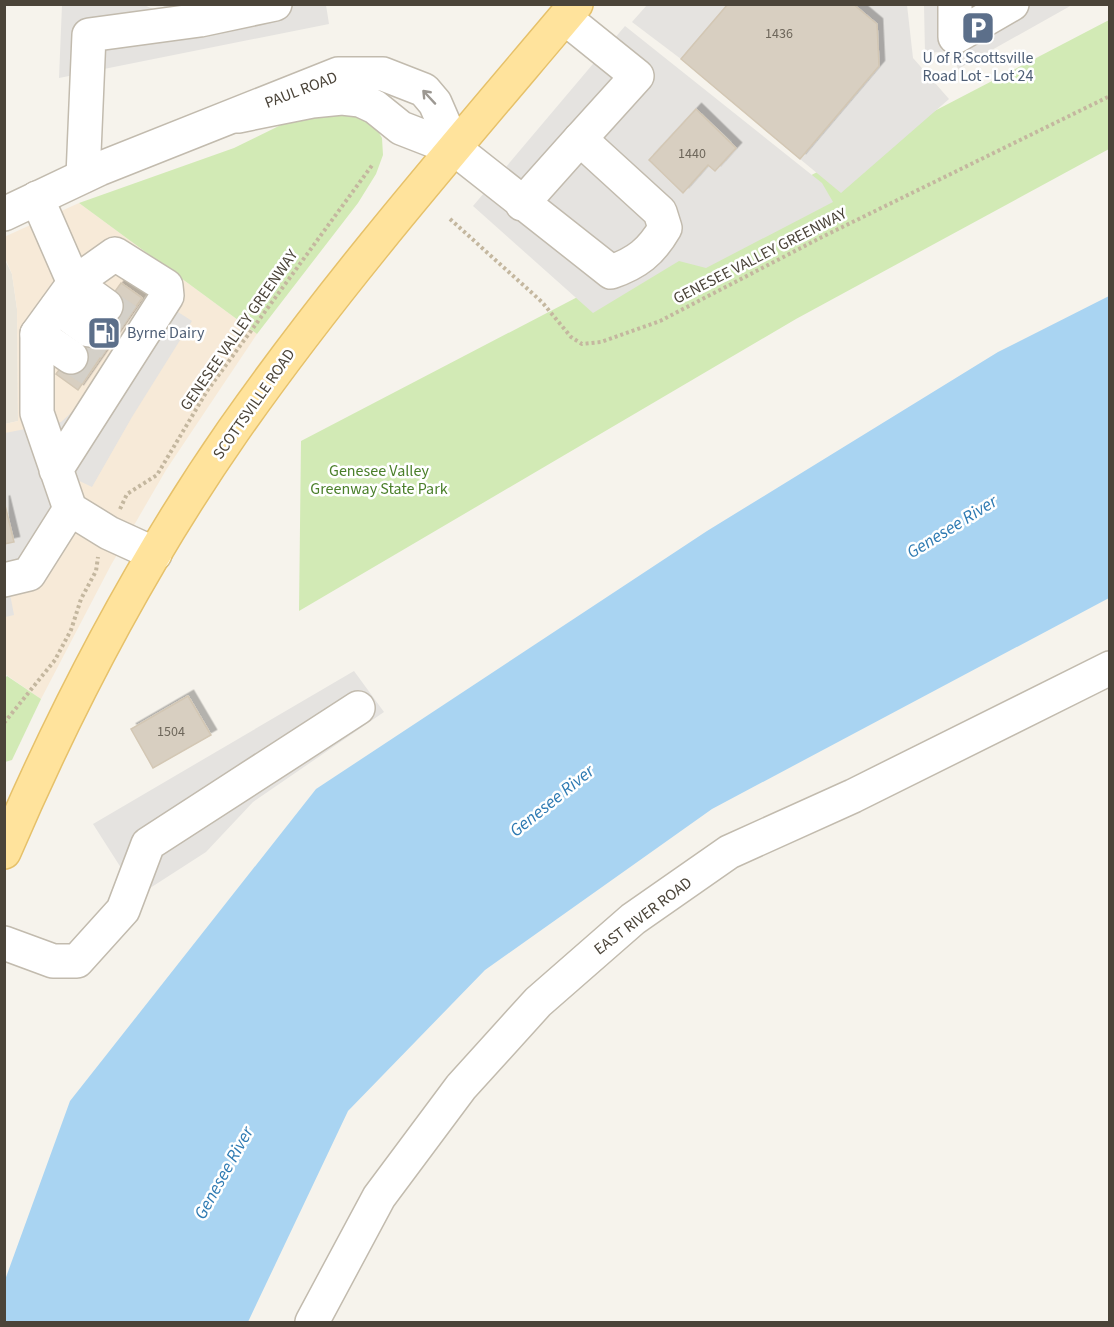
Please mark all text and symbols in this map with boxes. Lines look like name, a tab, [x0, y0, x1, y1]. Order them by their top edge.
parking icon: U of R Scottsville Road Lot - Lot 24	[960, 10, 996, 46]
house number: 1436	[765, 24, 793, 44]
place label: U of R Scottsville Road Lot - Lot 24	[923, 47, 1033, 87]
street label: PAUL ROAD	[262, 66, 341, 114]
one-way arrow	[422, 90, 436, 105]
house number: 1440	[678, 144, 706, 164]
street label: GENESEE VALLEY GREENWAY	[669, 202, 851, 309]
street label: GENESEE VALLEY GREENWAY	[175, 245, 303, 415]
fuel station icon: Byrne Dairy	[86, 315, 122, 351]
place label: Byrne Dairy	[127, 322, 205, 344]
street label: SCOTTSVILLE ROAD	[208, 344, 300, 464]
park label: Genesee Valley Greenway State Park	[310, 460, 448, 500]
water label: Genesee River	[902, 489, 1003, 565]
house number: 1504	[157, 722, 185, 742]
water label: Genesee River	[504, 759, 600, 843]
street label: EAST RIVER ROAD	[589, 872, 697, 960]
water label: Genesee River	[188, 1121, 260, 1224]

